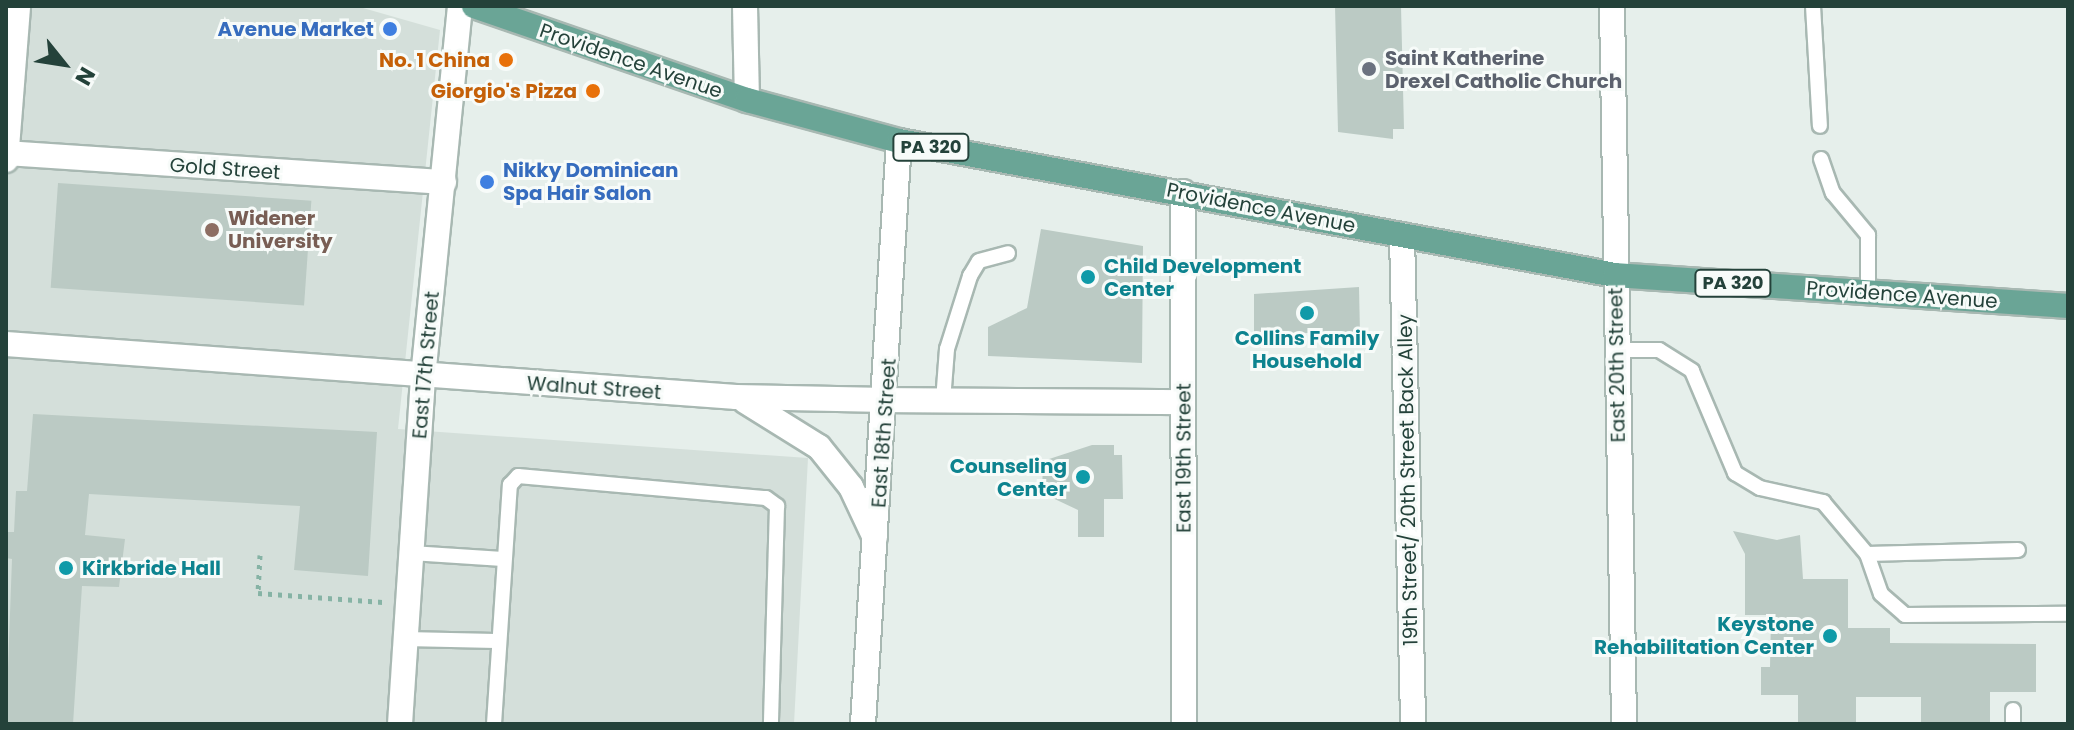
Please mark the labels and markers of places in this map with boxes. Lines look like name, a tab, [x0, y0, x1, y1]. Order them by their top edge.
place label: Avenue Market	[218, 17, 374, 41]
marker: Avenue Market	[381, 20, 399, 38]
place label: Saint Katherine Drexel Catholic Church	[1385, 46, 1622, 93]
place label: No. 1 China	[379, 48, 490, 72]
marker: No. 1 China	[497, 51, 515, 69]
marker: Saint Katherine Drexel Catholic Church	[1360, 60, 1378, 78]
place label: Giorgio's Pizza	[431, 79, 577, 103]
marker: Giorgio's Pizza	[584, 82, 602, 100]
place label: Nikky Dominican Spa Hair Salon	[503, 158, 678, 205]
marker: Nikky Dominican Spa Hair Salon	[478, 173, 496, 191]
place label: Widener University	[228, 206, 333, 253]
marker: Widener University	[203, 221, 221, 239]
place label: Child Development Center	[1104, 254, 1301, 301]
marker: Child Development Center	[1079, 268, 1097, 286]
marker: Collins Family Household	[1298, 304, 1316, 322]
place label: Collins Family Household	[1235, 326, 1379, 373]
place label: Counseling Center	[950, 454, 1067, 501]
marker: Counseling Center	[1074, 468, 1092, 486]
place label: Kirkbride Hall	[82, 556, 221, 580]
marker: Kirkbride Hall	[57, 559, 75, 577]
place label: Keystone Rehabilitation Center	[1594, 612, 1814, 659]
marker: Keystone Rehabilitation Center	[1821, 627, 1839, 645]

